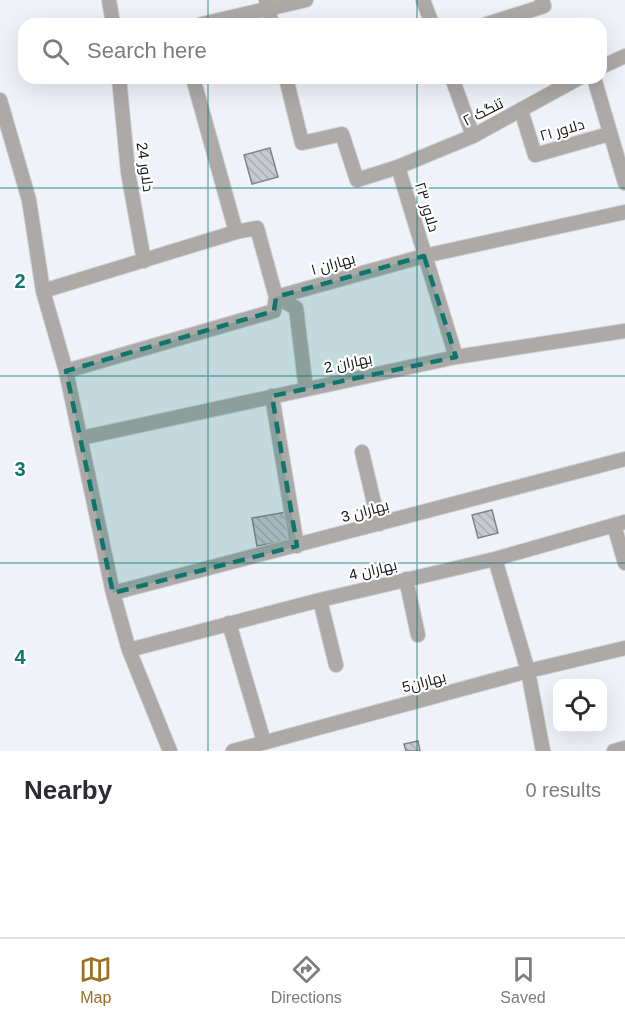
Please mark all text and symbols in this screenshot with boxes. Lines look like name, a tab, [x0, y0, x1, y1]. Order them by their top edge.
search box	[18, 18, 607, 84]
icon: search	[39, 35, 72, 68]
text: Search here	[87, 38, 207, 63]
street label: تنگک ۲	[460, 94, 506, 129]
street label: دلاور ۲۱	[538, 115, 586, 145]
street label: دلاور 24	[133, 141, 157, 193]
street label: دلاور ۲۳	[411, 180, 443, 234]
street label: بهاران ۱	[309, 249, 357, 280]
text: 2	[14, 270, 26, 292]
street label: بهاران 2	[322, 349, 374, 378]
text: 3	[14, 458, 26, 480]
street label: بهاران 3	[339, 496, 391, 527]
street label: بهاران 4	[347, 556, 399, 585]
text: 4	[14, 646, 26, 668]
street label: بهاران5	[400, 668, 448, 697]
map controls	[553, 679, 607, 733]
button: locate	[553, 679, 607, 733]
text: Nearby	[24, 775, 112, 805]
text: 0 results	[525, 779, 601, 801]
tab: Map	[79, 953, 112, 1007]
tab: Directions	[271, 953, 342, 1007]
tab: Saved	[500, 953, 546, 1007]

